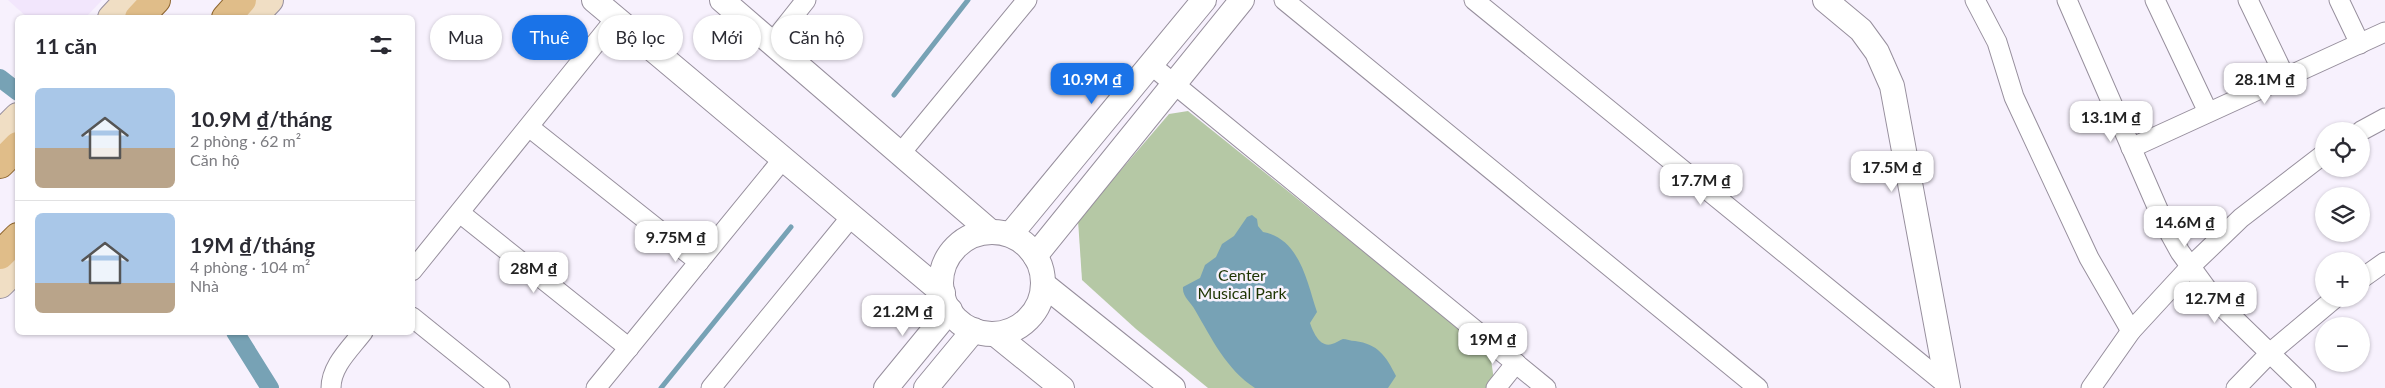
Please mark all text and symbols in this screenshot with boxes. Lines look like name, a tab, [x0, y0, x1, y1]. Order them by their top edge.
chip: Mua	[430, 15, 502, 60]
chip: Thuê	[512, 15, 588, 60]
chip: Bộ lọc	[598, 15, 683, 60]
chip: Mới	[693, 15, 761, 60]
chip: Căn hộ	[771, 15, 863, 60]
icon: filters	[367, 31, 395, 59]
text: 11 căn	[35, 33, 97, 58]
pin: 10.9M ₫	[1046, 62, 1138, 105]
pin: 28.1M ₫	[2219, 62, 2311, 105]
text: 10.9M ₫	[1062, 69, 1122, 88]
text: 28.1M ₫	[2235, 69, 2295, 88]
pin: 13.1M ₫	[2065, 100, 2157, 143]
text: 10.9M ₫/tháng	[190, 106, 332, 131]
text: 13.1M ₫	[2081, 107, 2141, 126]
icon: home	[75, 108, 135, 168]
map controls	[2315, 122, 2370, 372]
button: locate	[2315, 122, 2370, 177]
text: 2 phòng · 62 m²	[190, 131, 301, 150]
text: Căn hộ	[190, 150, 240, 169]
pin: 17.5M ₫	[1846, 150, 1938, 193]
text: 17.5M ₫	[1862, 157, 1922, 176]
pin: 17.7M ₫	[1655, 164, 1747, 206]
text: 17.7M ₫	[1671, 170, 1731, 189]
button: layers	[2315, 187, 2370, 242]
pin: 14.6M ₫	[2139, 206, 2231, 248]
text: 14.6M ₫	[2155, 212, 2215, 231]
pin: 9.75M ₫	[630, 220, 722, 263]
text: 9.75M ₫	[646, 227, 706, 246]
text: 19M ₫/tháng	[190, 232, 315, 257]
icon: home	[75, 233, 135, 293]
pin: 28M ₫	[499, 252, 569, 294]
button: +	[2315, 252, 2370, 307]
text: 4 phòng · 104 m²	[190, 257, 310, 276]
text: 28M ₫	[510, 258, 558, 277]
park label: Center Musical Park	[1197, 265, 1287, 302]
text: Nhà	[190, 276, 219, 295]
pin: 12.7M ₫	[2169, 282, 2261, 324]
text: 12.7M ₫	[2185, 288, 2245, 307]
pin: 21.2M ₫	[857, 294, 949, 337]
text: 21.2M ₫	[873, 301, 933, 320]
button: −	[2315, 317, 2370, 372]
pin: 19M ₫	[1458, 322, 1528, 365]
text: 19M ₫	[1469, 329, 1517, 348]

